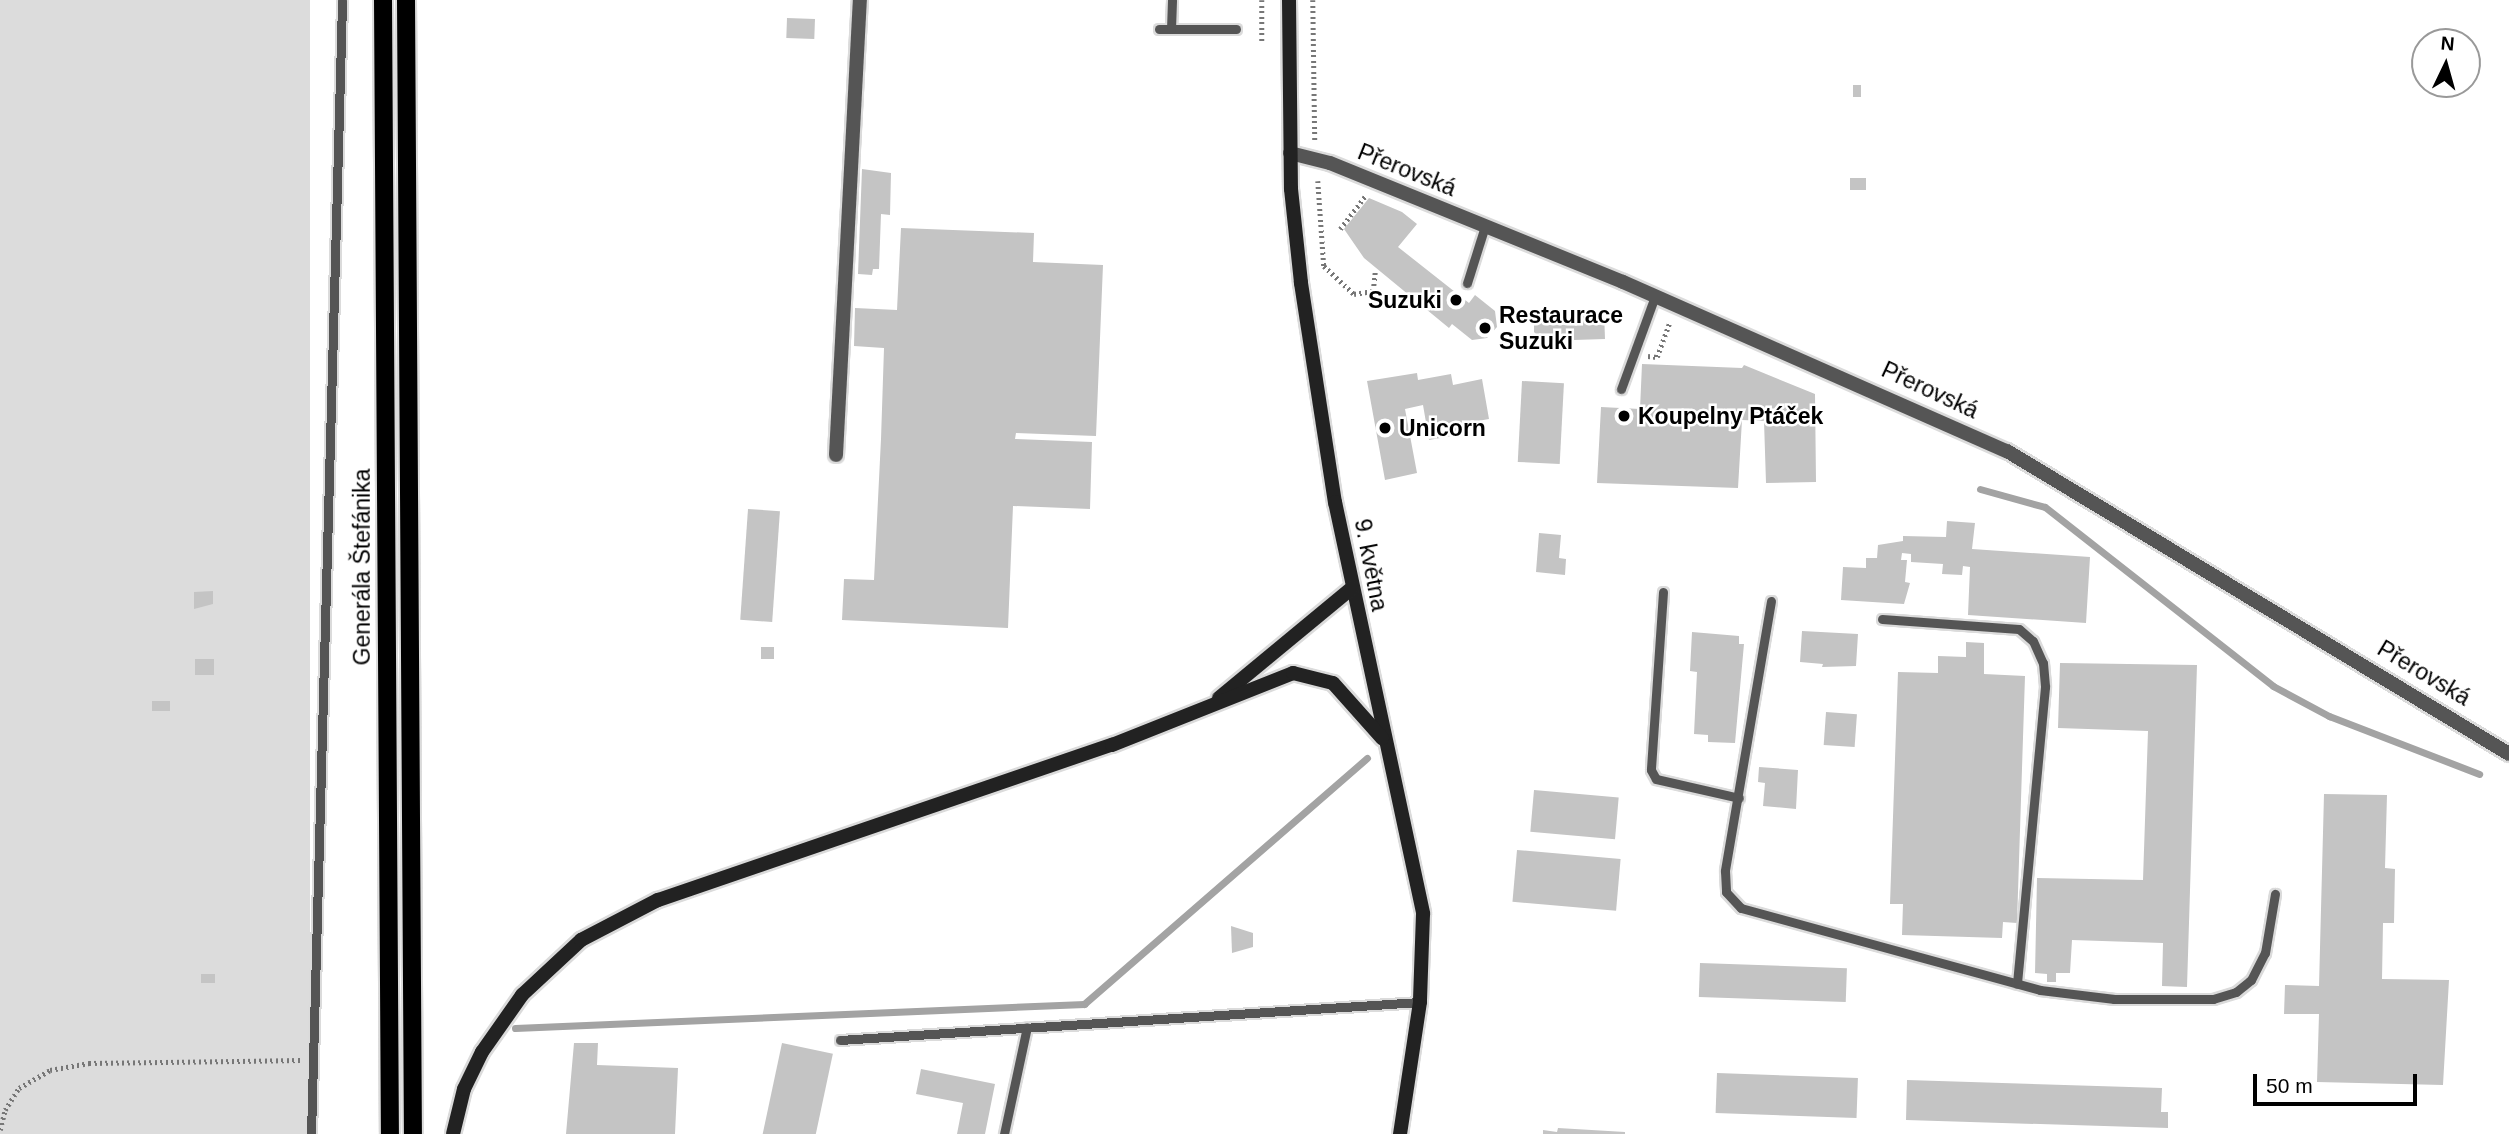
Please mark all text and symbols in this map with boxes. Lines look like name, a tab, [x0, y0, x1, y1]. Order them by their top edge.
north arrow	[2411, 28, 2481, 98]
text: N	[2440, 33, 2455, 55]
street label: Přerovská	[1354, 138, 1460, 202]
place label: Suzuki	[1368, 286, 1442, 314]
marker: Suzuki	[1448, 292, 1464, 308]
place label: Restaurace Suzuki	[1499, 301, 1623, 355]
marker: Restaurace Suzuki	[1477, 320, 1493, 336]
street label: Přerovská	[1877, 356, 1983, 424]
place label: Koupelny Ptáček	[1638, 402, 1823, 430]
marker: Koupelny Ptáček	[1616, 408, 1632, 424]
place label: Unicorn	[1399, 414, 1486, 442]
marker: Unicorn	[1377, 420, 1393, 436]
street label: Generála Štefánika	[348, 469, 376, 665]
street label: 9. května	[1349, 517, 1393, 613]
street label: Přerovská	[2373, 635, 2475, 711]
scale bar	[2257, 1060, 2422, 1104]
text: 50 m	[2266, 1074, 2313, 1097]

